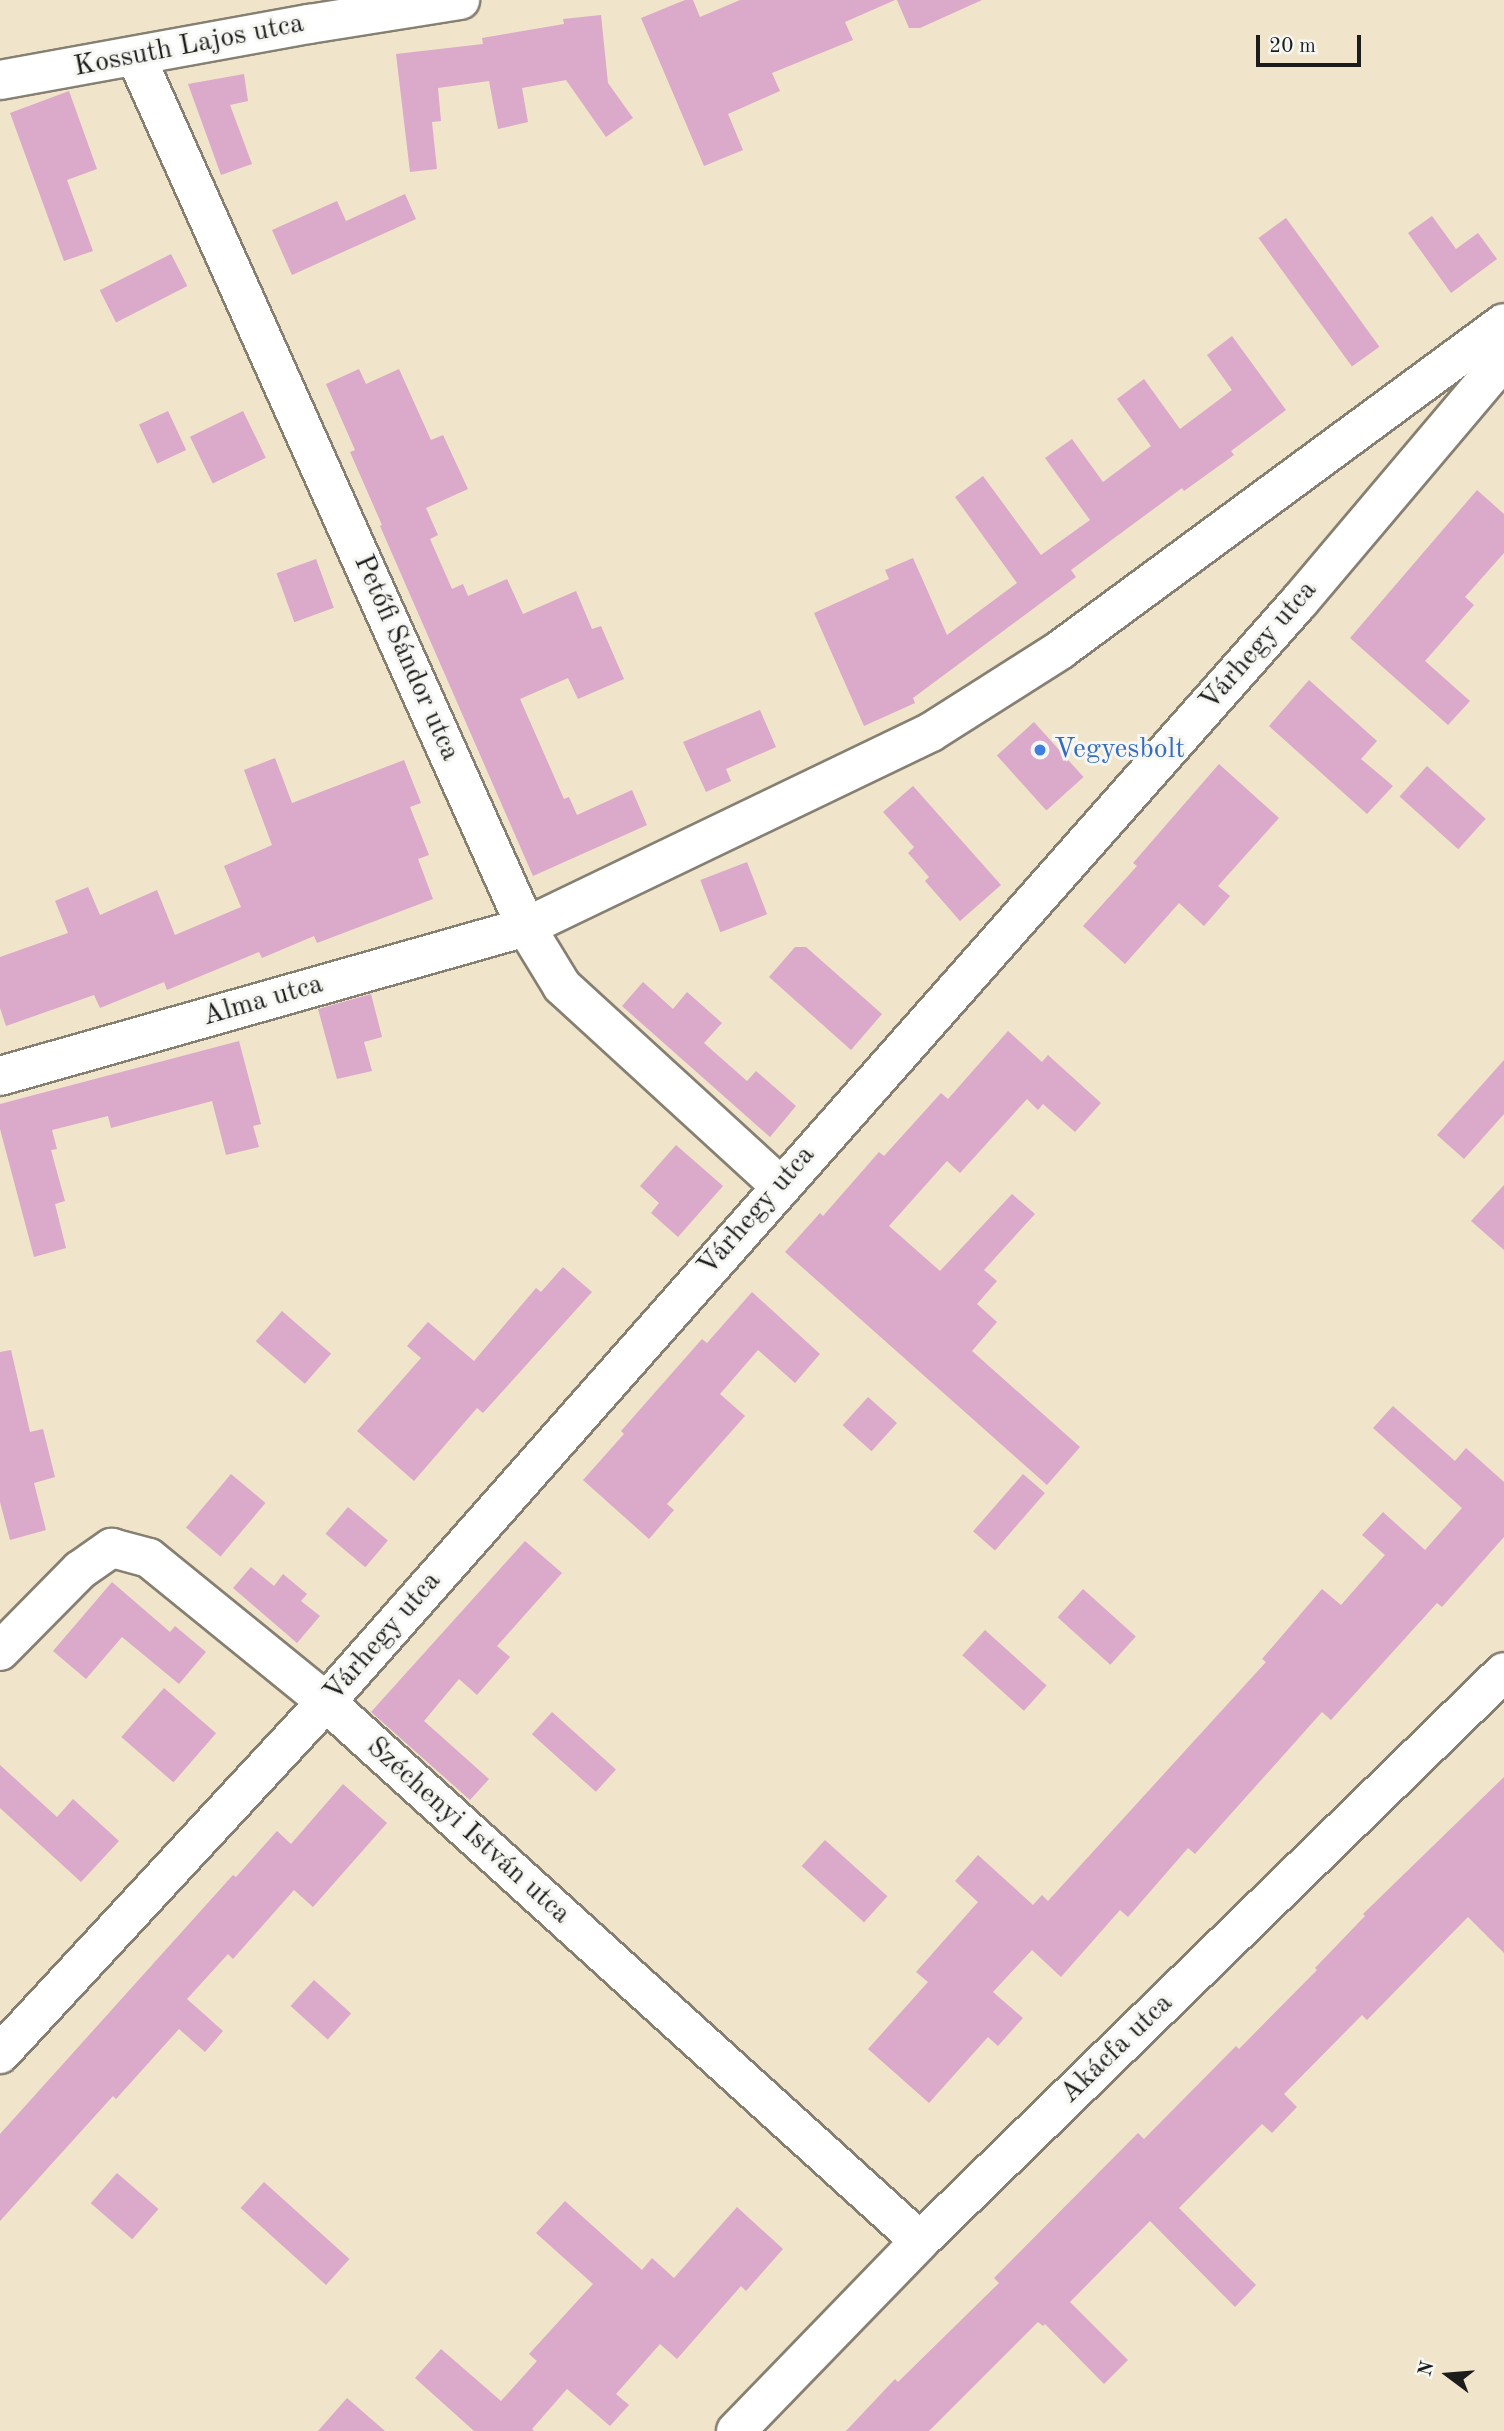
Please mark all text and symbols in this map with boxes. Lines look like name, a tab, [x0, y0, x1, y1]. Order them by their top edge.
street label: Kossuth Lajos utca	[71, 7, 307, 85]
scale bar	[1259, 21, 1364, 65]
text: 20 m	[1269, 36, 1316, 57]
street label: Petőfi Sándor utca	[346, 550, 466, 766]
street label: Várhegy utca	[1193, 574, 1325, 718]
place label: Vegyesbolt	[1054, 733, 1185, 767]
marker: Vegyesbolt	[1032, 742, 1048, 758]
street label: Alma utca	[199, 968, 327, 1034]
street label: Várhegy utca	[691, 1139, 823, 1283]
street label: Várhegy utca	[317, 1565, 449, 1709]
street label: Széchenyi István utca	[359, 1731, 577, 1931]
street label: Akácfa utca	[1054, 1987, 1180, 2111]
north arrow	[1413, 2340, 1483, 2410]
text: N	[1416, 2359, 1438, 2379]

